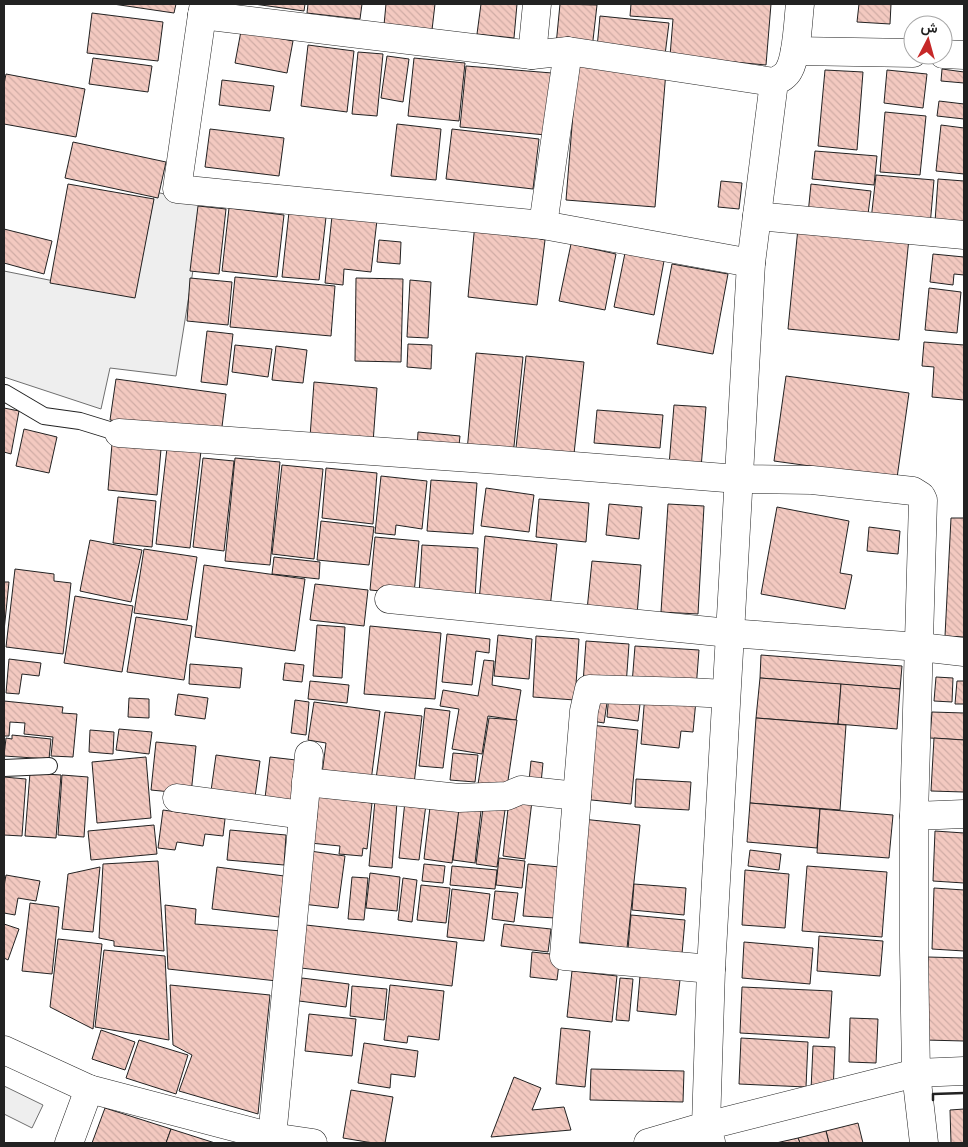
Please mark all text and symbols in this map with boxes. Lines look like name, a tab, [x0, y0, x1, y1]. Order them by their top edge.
north arrow	[903, 15, 953, 65]
text: ش	[920, 17, 939, 39]

